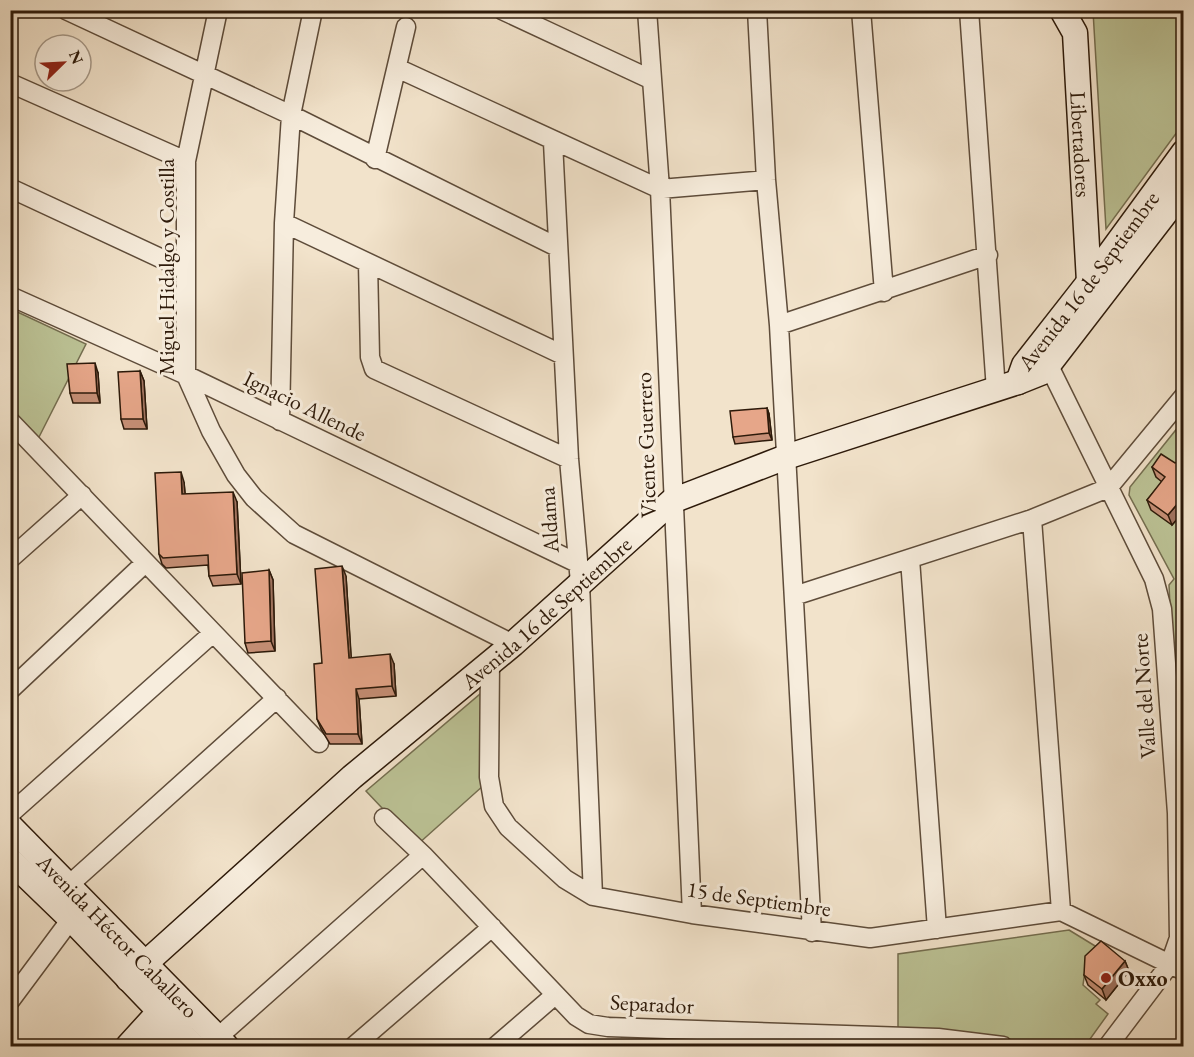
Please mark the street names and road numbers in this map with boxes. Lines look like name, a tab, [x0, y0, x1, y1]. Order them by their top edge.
street label: Libertadores	[1064, 91, 1099, 198]
street label: Miguel Hidalgo y Costilla	[152, 158, 181, 376]
street label: Avenida 16 de Septiembre	[1010, 185, 1166, 377]
street label: Ignacio Allende	[239, 364, 371, 448]
street label: Vicente Guerrero	[629, 371, 663, 518]
street label: Aldama	[532, 486, 566, 555]
street label: Avenida 16 de Septiembre	[454, 530, 638, 696]
street label: Valle del Norte	[1125, 632, 1163, 760]
street label: Avenida Héctor Caballero	[30, 847, 205, 1024]
street label: 15 de Septiembre	[685, 875, 833, 924]
street label: Separador	[609, 987, 695, 1021]

